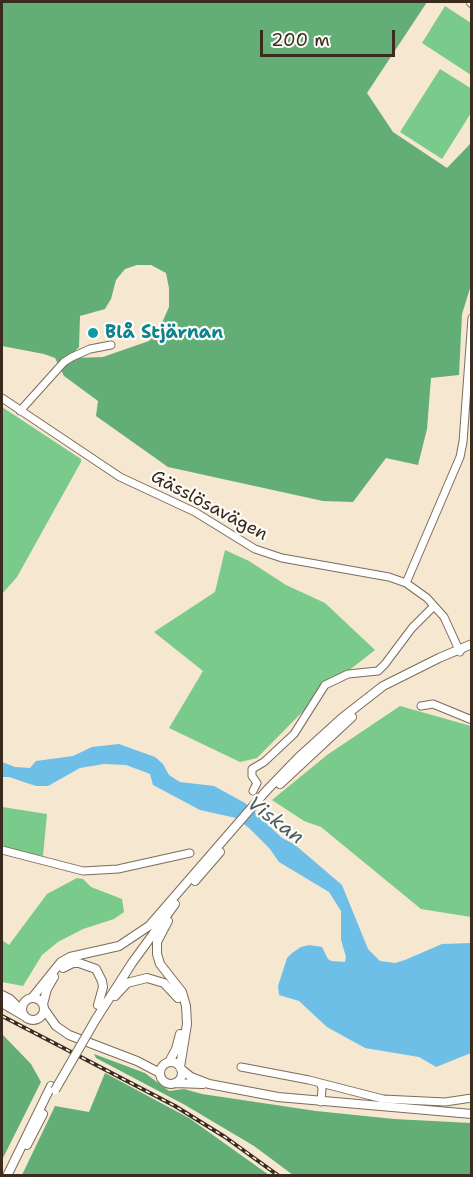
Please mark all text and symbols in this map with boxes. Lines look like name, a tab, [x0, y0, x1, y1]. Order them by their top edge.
scale bar	[263, 18, 398, 56]
text: 200 m	[271, 28, 330, 52]
place label: Blå Stjärnan	[105, 322, 223, 344]
marker: Blå Stjärnan	[86, 326, 100, 340]
street label: Gässlösavägen	[147, 466, 271, 546]
water label: Viskan	[242, 792, 308, 850]

